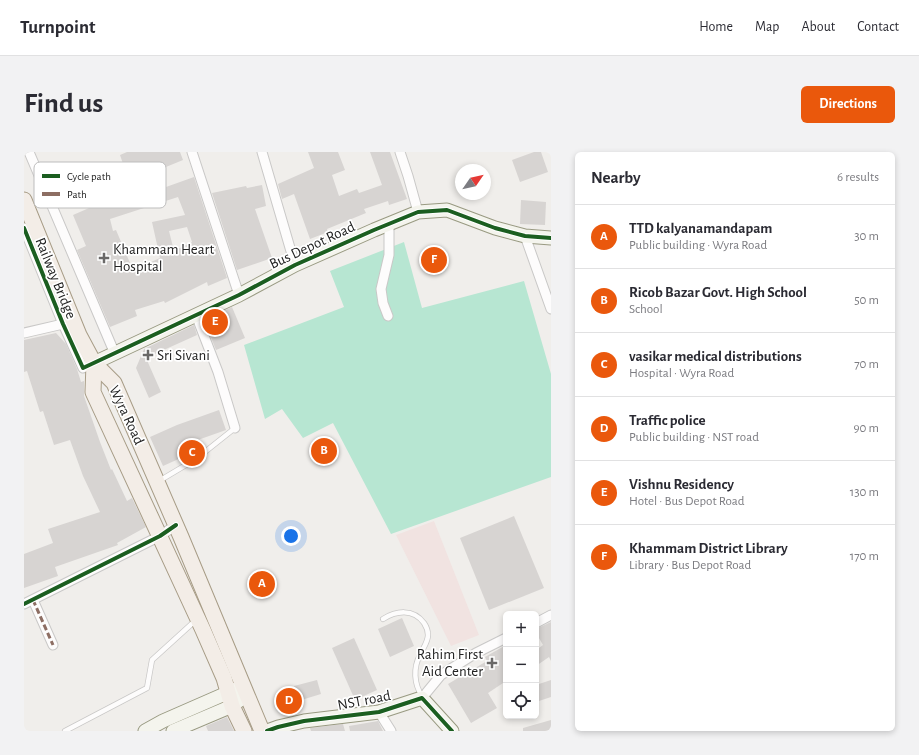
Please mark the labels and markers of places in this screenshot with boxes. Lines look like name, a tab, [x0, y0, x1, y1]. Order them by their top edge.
place label: Khammam Heart Hospital	[113, 242, 214, 274]
pin: F	[421, 245, 447, 275]
marker: Khammam Heart Hospital	[98, 252, 110, 264]
pin: E	[202, 307, 228, 337]
place label: Sri Sivani	[157, 348, 210, 363]
marker: Sri Sivani	[142, 349, 154, 361]
pin: B	[311, 436, 337, 466]
pin: C	[179, 438, 205, 468]
pin: A	[249, 569, 275, 599]
place label: Rahim First Aid Center	[417, 647, 483, 679]
marker: Rahim First Aid Center	[486, 657, 498, 669]
pin: D	[276, 686, 302, 716]

